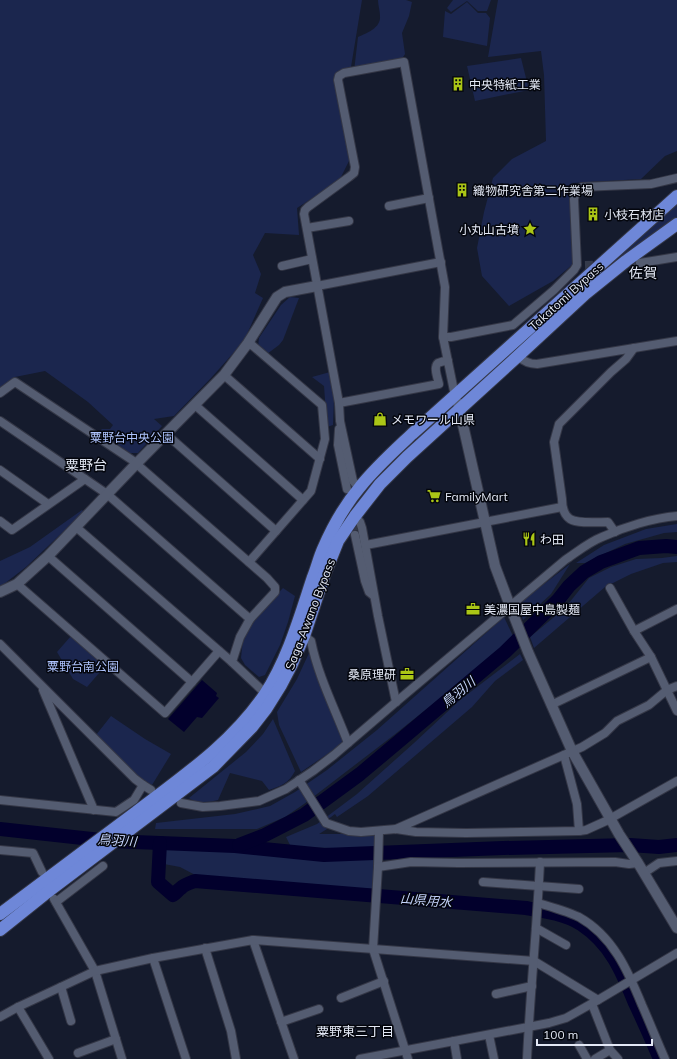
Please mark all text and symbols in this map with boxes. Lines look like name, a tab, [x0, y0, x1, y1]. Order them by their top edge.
building icon: 中央特紙工業	[450, 76, 466, 92]
place label: 中央特紙工業	[469, 77, 541, 92]
building icon: 織物研究舎第二作業場	[454, 182, 470, 198]
place label: 織物研究舎第二作業場	[473, 183, 593, 198]
building icon: 小枝石材店	[585, 206, 601, 222]
place label: 小枝石材店	[604, 207, 664, 222]
place icon: 小丸山古墳	[522, 221, 538, 237]
place label: 小丸山古墳	[459, 222, 519, 237]
street label: Takatomi Bypass	[526, 259, 606, 333]
district label: 佐賀	[629, 264, 657, 282]
shop icon: メモワール山県	[372, 411, 388, 427]
place label: メモワール山県	[391, 412, 475, 427]
park label: 粟野台中央公園	[90, 430, 174, 445]
district label: 粟野台	[65, 456, 107, 474]
supermarket icon: FamilyMart	[426, 488, 442, 504]
place label: FamilyMart	[445, 489, 508, 504]
restaurant icon: わ田	[521, 531, 537, 547]
place label: わ田	[540, 532, 564, 547]
street label: Saga-Awano Bypass	[282, 556, 338, 672]
office icon: 美濃国屋中島製麺	[465, 601, 481, 617]
place label: 美濃国屋中島製麺	[484, 602, 580, 617]
park label: 粟野台南公園	[47, 659, 119, 674]
office icon: 桑原理研	[399, 666, 415, 682]
place label: 桑原理研	[348, 667, 396, 682]
water label: 鳥羽川	[438, 672, 480, 711]
water label: 鳥羽川	[97, 831, 139, 849]
water label: 山県用水	[399, 890, 455, 910]
scale bar	[537, 1021, 652, 1047]
district label: 粟野東三丁目	[316, 1023, 394, 1039]
text: 100 m	[543, 1027, 578, 1042]

